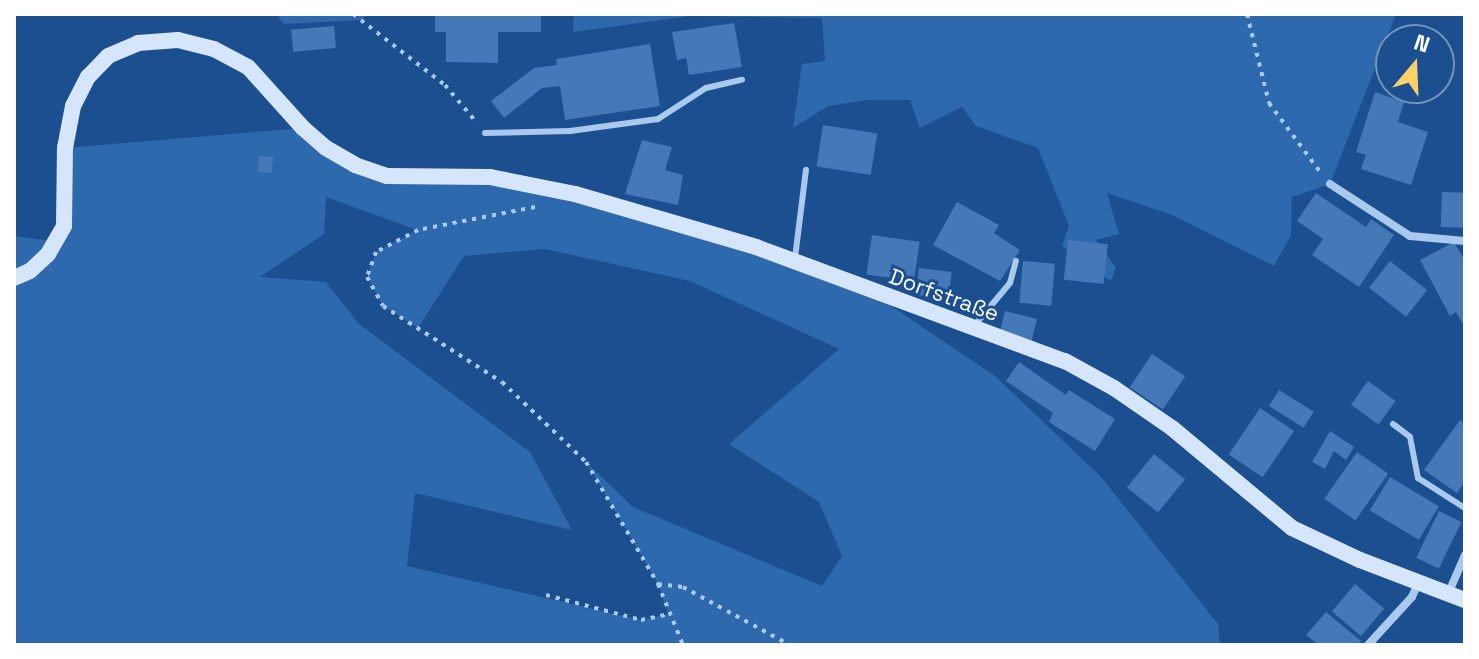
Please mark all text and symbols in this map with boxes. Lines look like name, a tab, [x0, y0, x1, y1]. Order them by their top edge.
north arrow	[1375, 24, 1455, 104]
text: N	[1411, 28, 1434, 59]
street label: Dorfstraße	[885, 263, 1003, 327]

